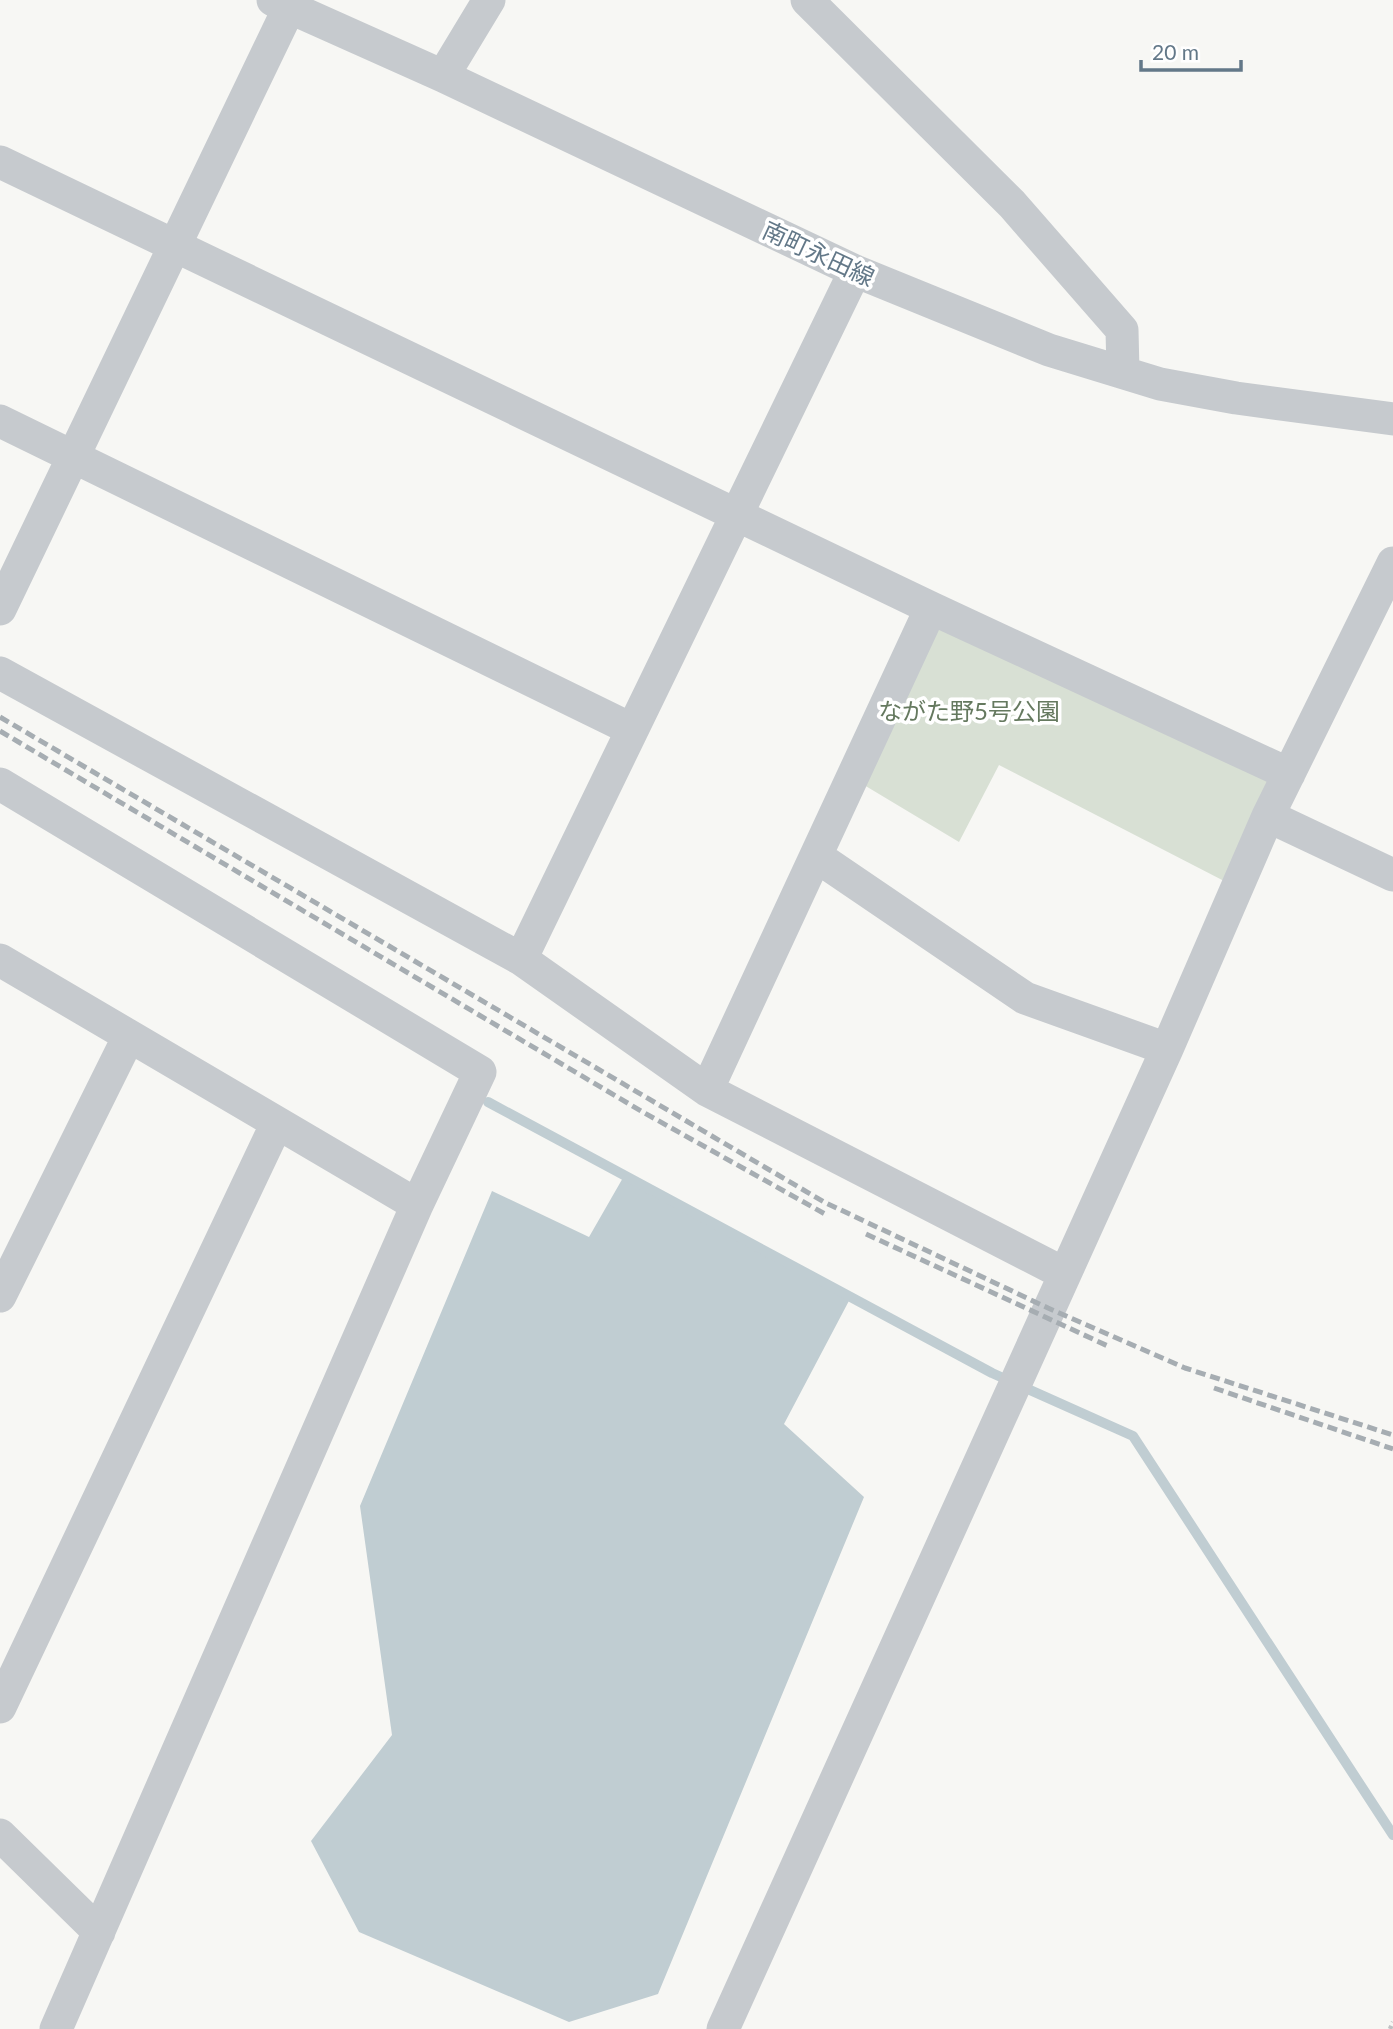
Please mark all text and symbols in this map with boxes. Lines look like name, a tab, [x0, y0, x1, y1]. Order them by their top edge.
scale bar	[1141, 28, 1241, 72]
text: 20 m	[1152, 39, 1199, 64]
street label: 南町永田線	[758, 215, 880, 291]
park label: ながた野5号公園	[878, 696, 1060, 725]

